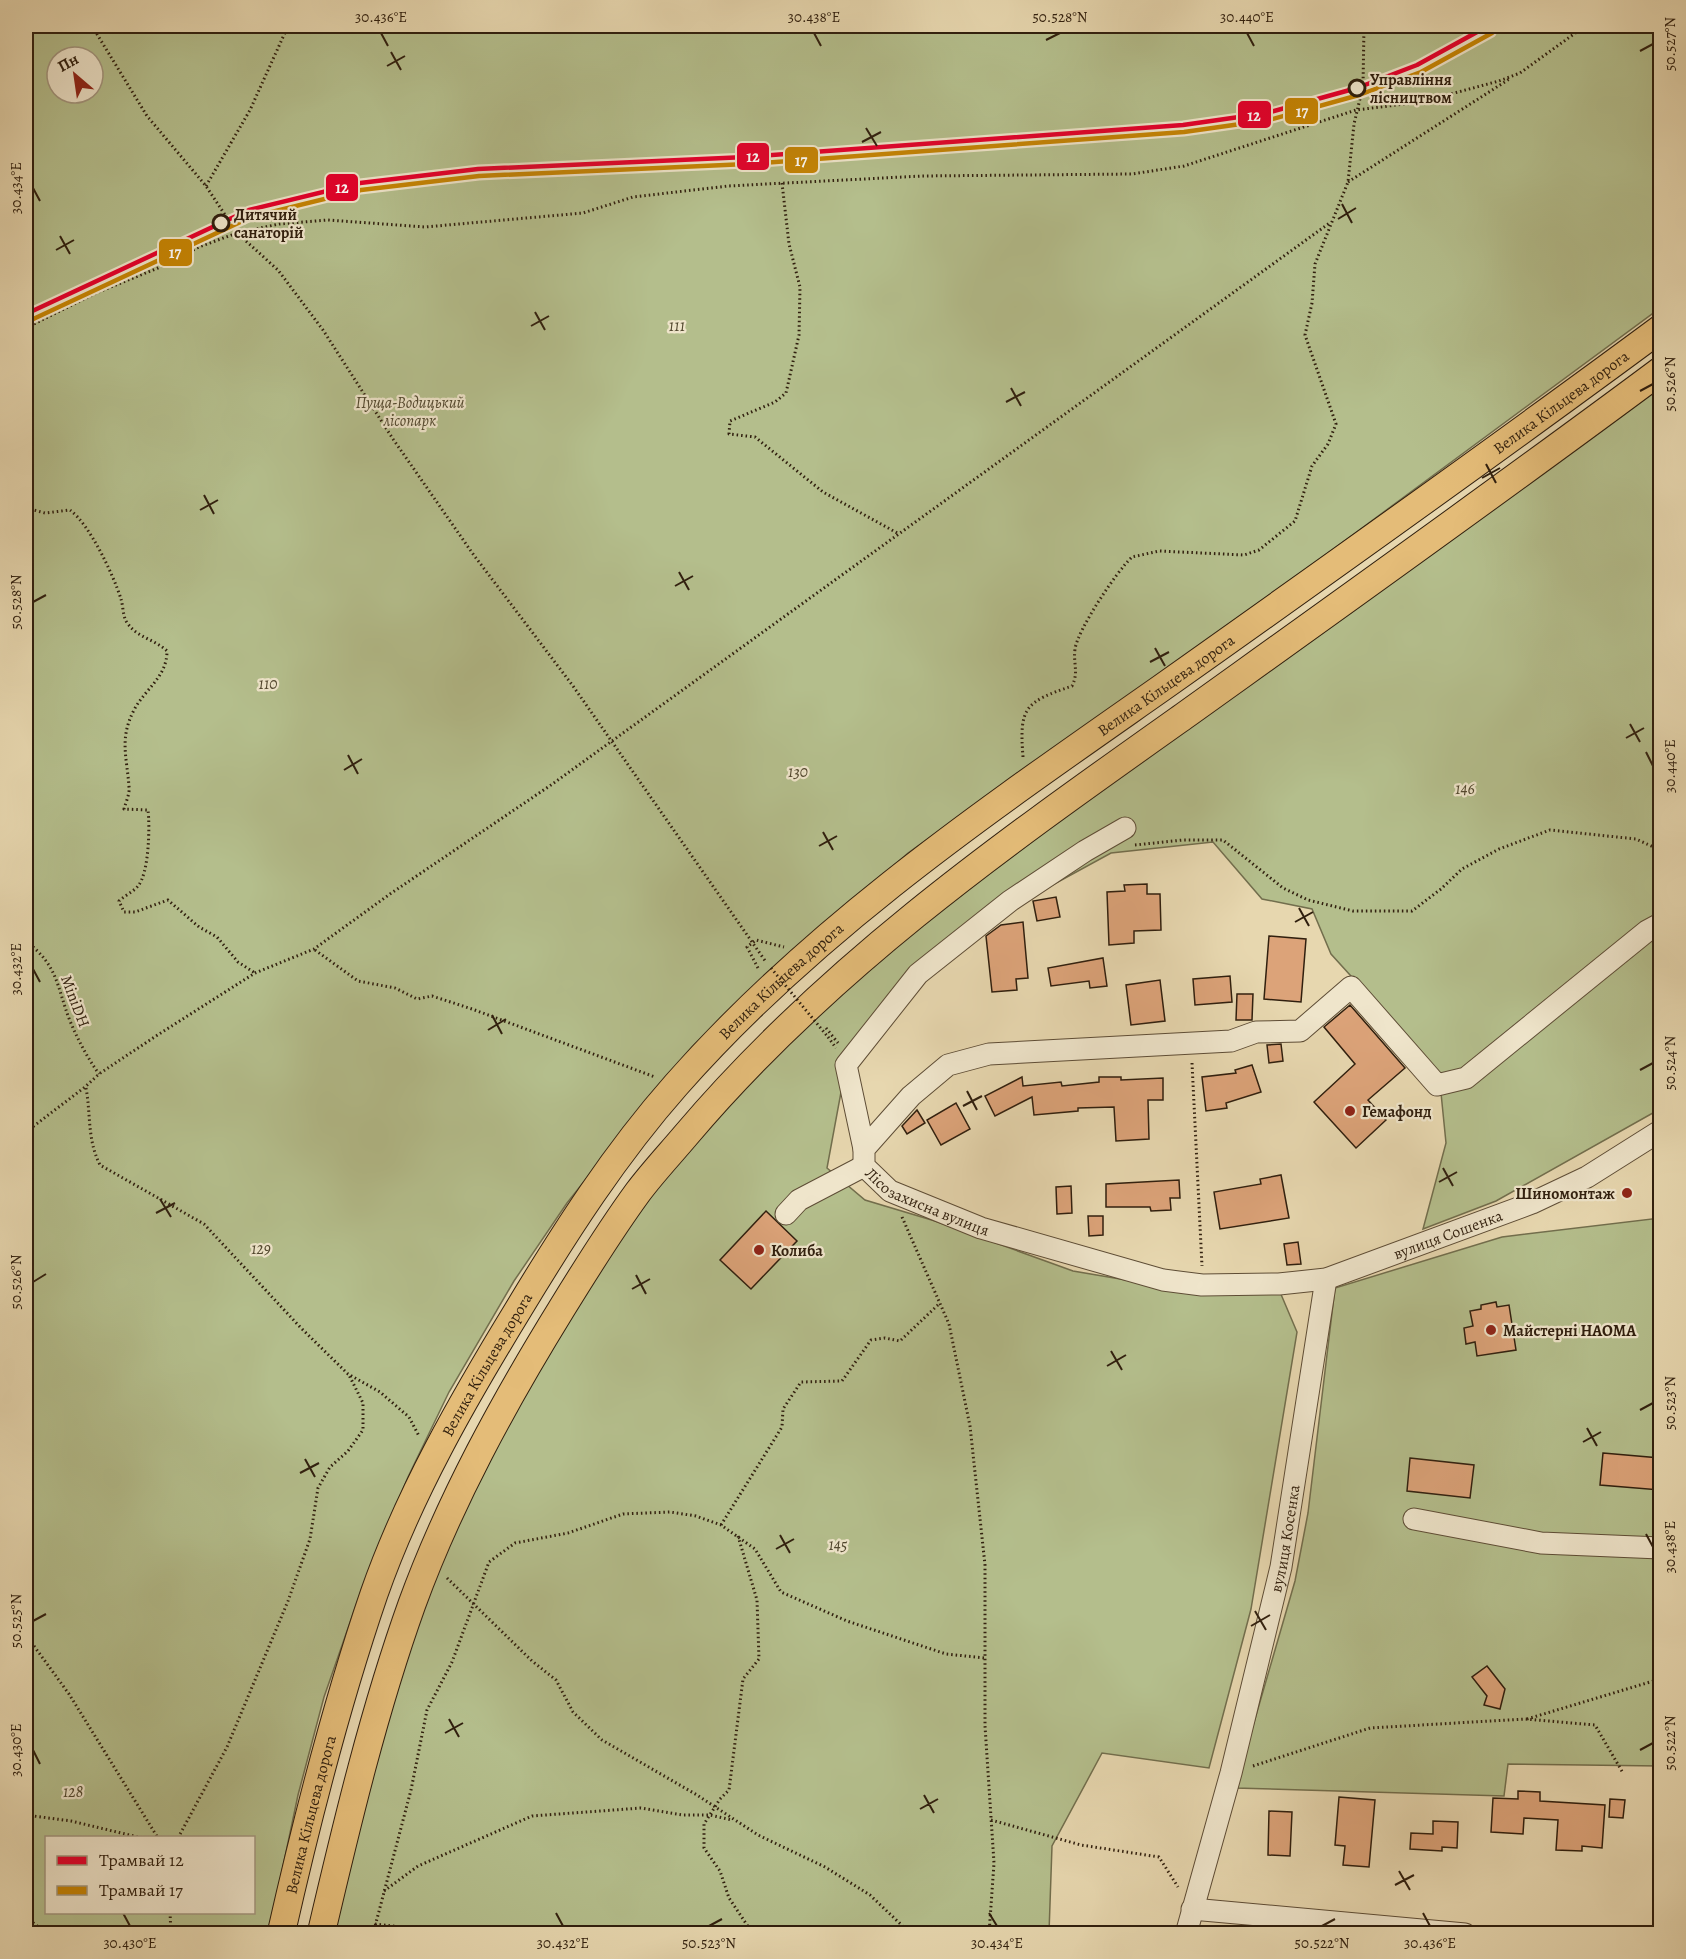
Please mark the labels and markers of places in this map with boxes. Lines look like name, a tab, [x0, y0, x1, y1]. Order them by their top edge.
place label: Управління лісництвом	[1369, 69, 1452, 109]
marker: Управління лісництвом	[1348, 79, 1366, 97]
place label: Дитячий санаторій	[234, 204, 304, 244]
marker: Дитячий санаторій	[212, 214, 230, 232]
place label: Гемафонд	[1362, 1101, 1432, 1123]
marker: Гемафонд	[1343, 1104, 1357, 1118]
place label: Шиномонтаж	[1515, 1183, 1616, 1205]
marker: Шиномонтаж	[1620, 1186, 1634, 1200]
place label: Колиба	[771, 1240, 823, 1262]
marker: Колиба	[752, 1243, 766, 1257]
place label: Майстерні НАОМА	[1503, 1320, 1637, 1342]
marker: Майстерні НАОМА	[1484, 1323, 1498, 1337]

